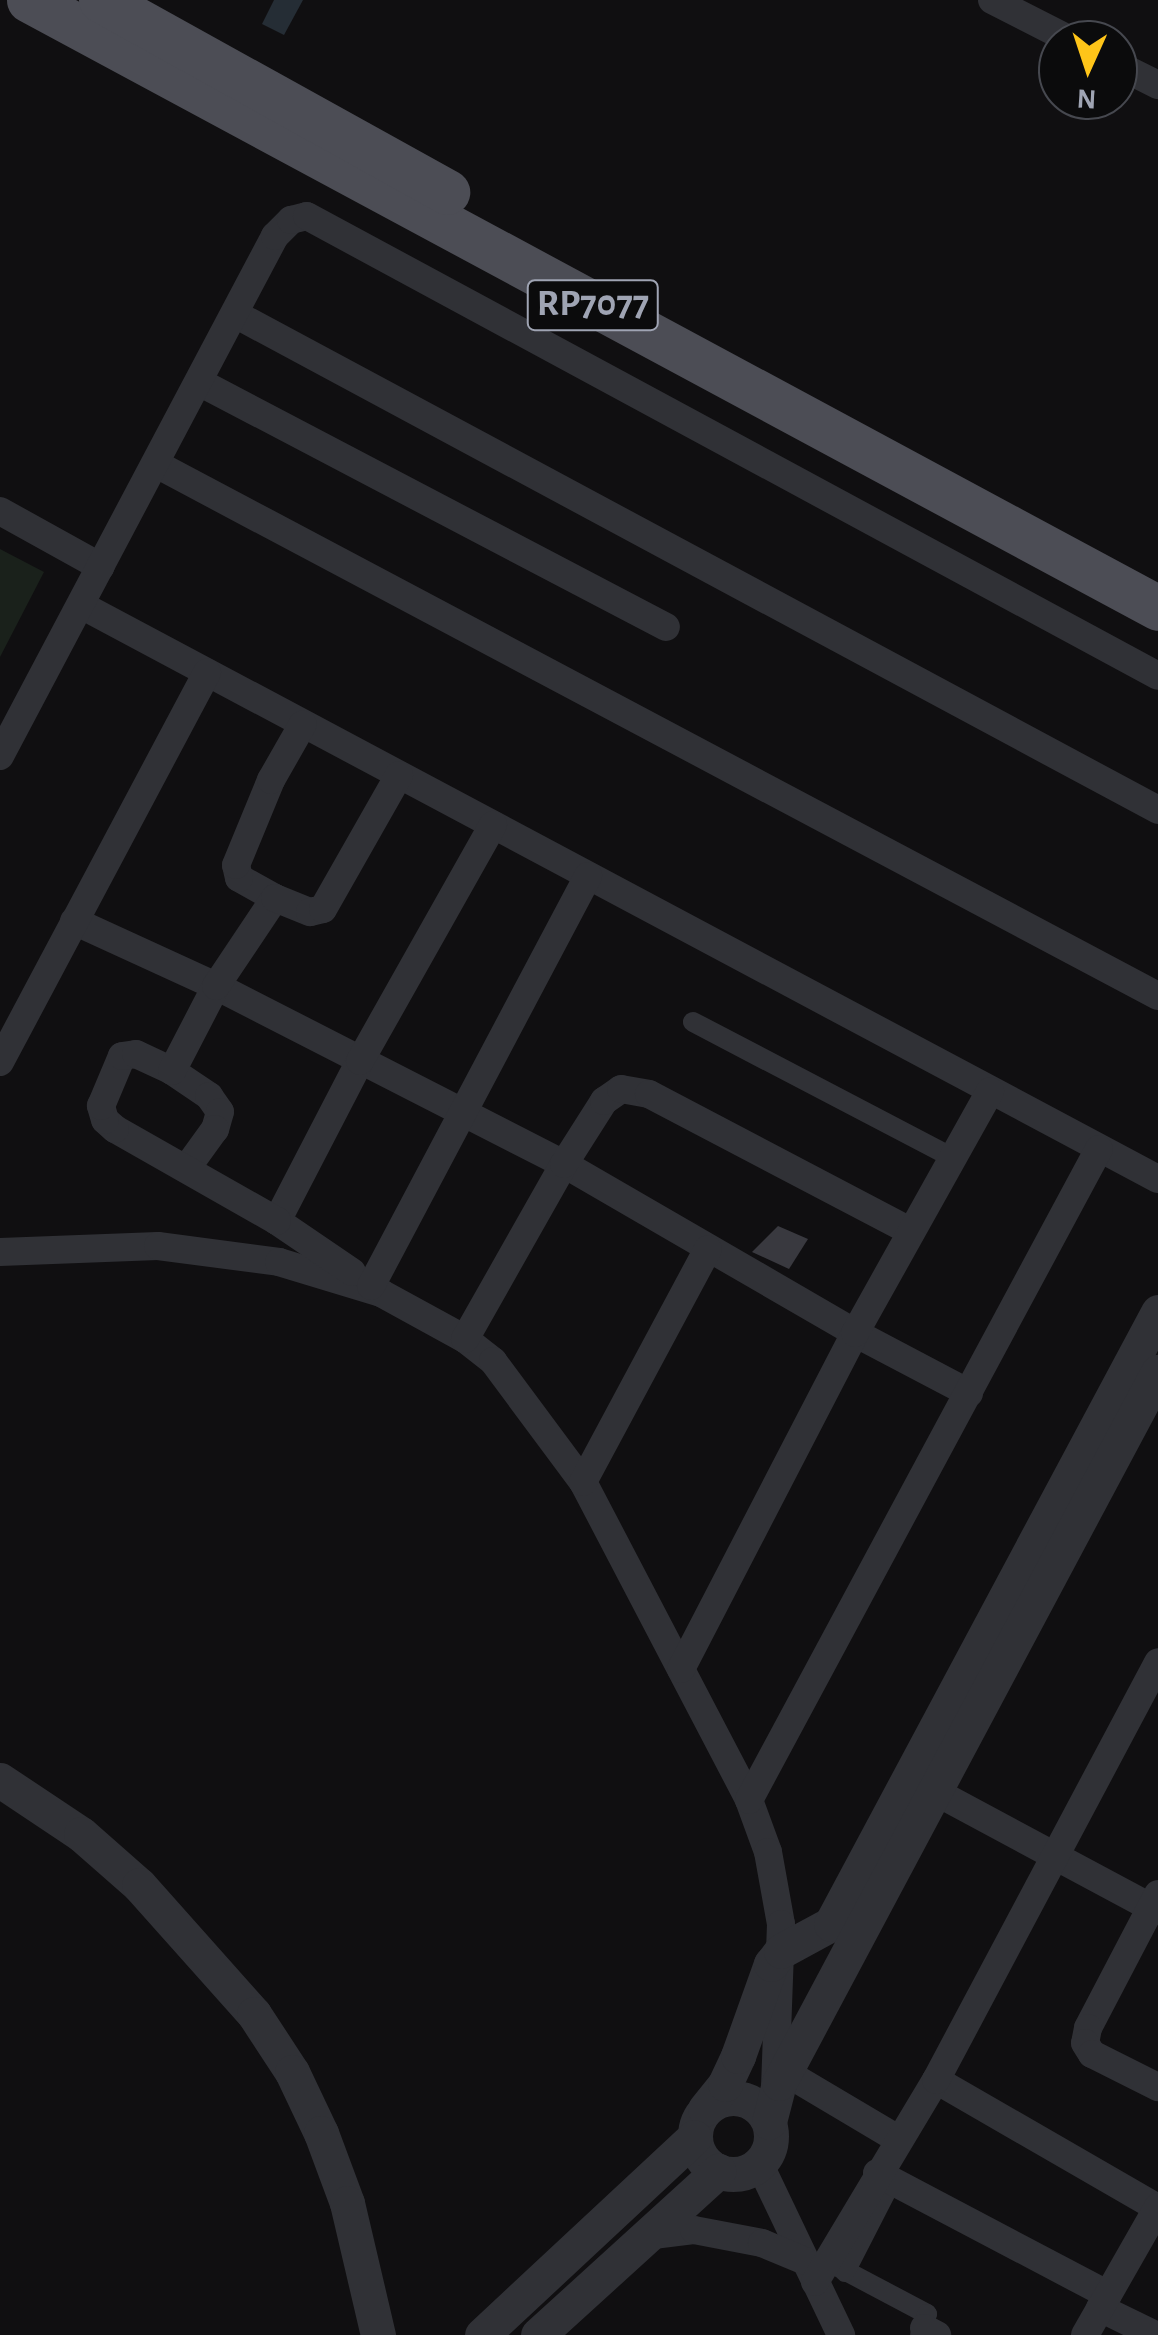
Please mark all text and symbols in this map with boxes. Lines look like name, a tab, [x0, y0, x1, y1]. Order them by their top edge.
north arrow	[1038, 20, 1138, 120]
text: N	[1076, 83, 1097, 112]
road number: RP7077	[526, 272, 660, 338]

